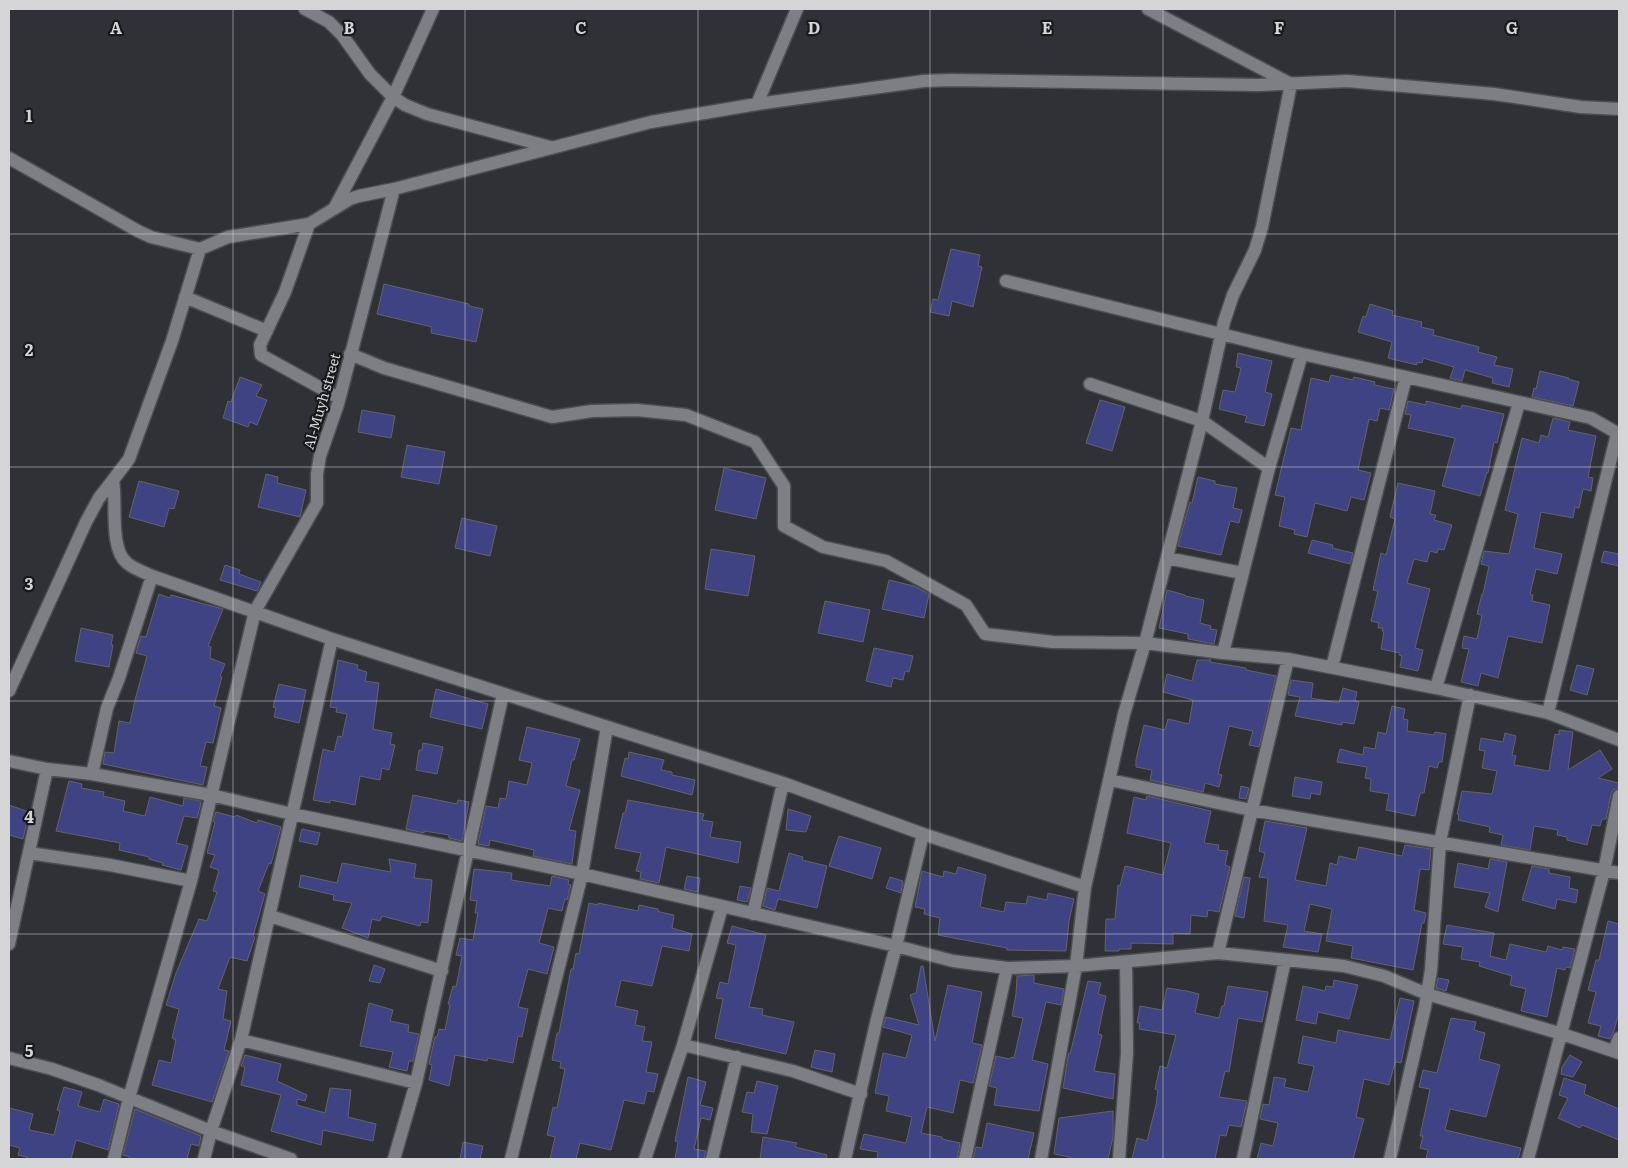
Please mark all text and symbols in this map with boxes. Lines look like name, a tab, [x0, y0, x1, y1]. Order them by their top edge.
text: A	[110, 15, 122, 39]
text: B	[343, 15, 355, 39]
text: C	[575, 15, 587, 39]
text: D	[808, 15, 820, 39]
text: E	[1042, 15, 1053, 39]
text: F	[1274, 15, 1284, 39]
text: G	[1506, 15, 1518, 39]
text: 1	[26, 103, 33, 127]
text: 2	[25, 337, 34, 361]
street label: Al-Muyh street	[298, 350, 344, 452]
text: 3	[25, 571, 34, 595]
text: 4	[24, 804, 34, 828]
text: 5	[25, 1038, 34, 1062]

